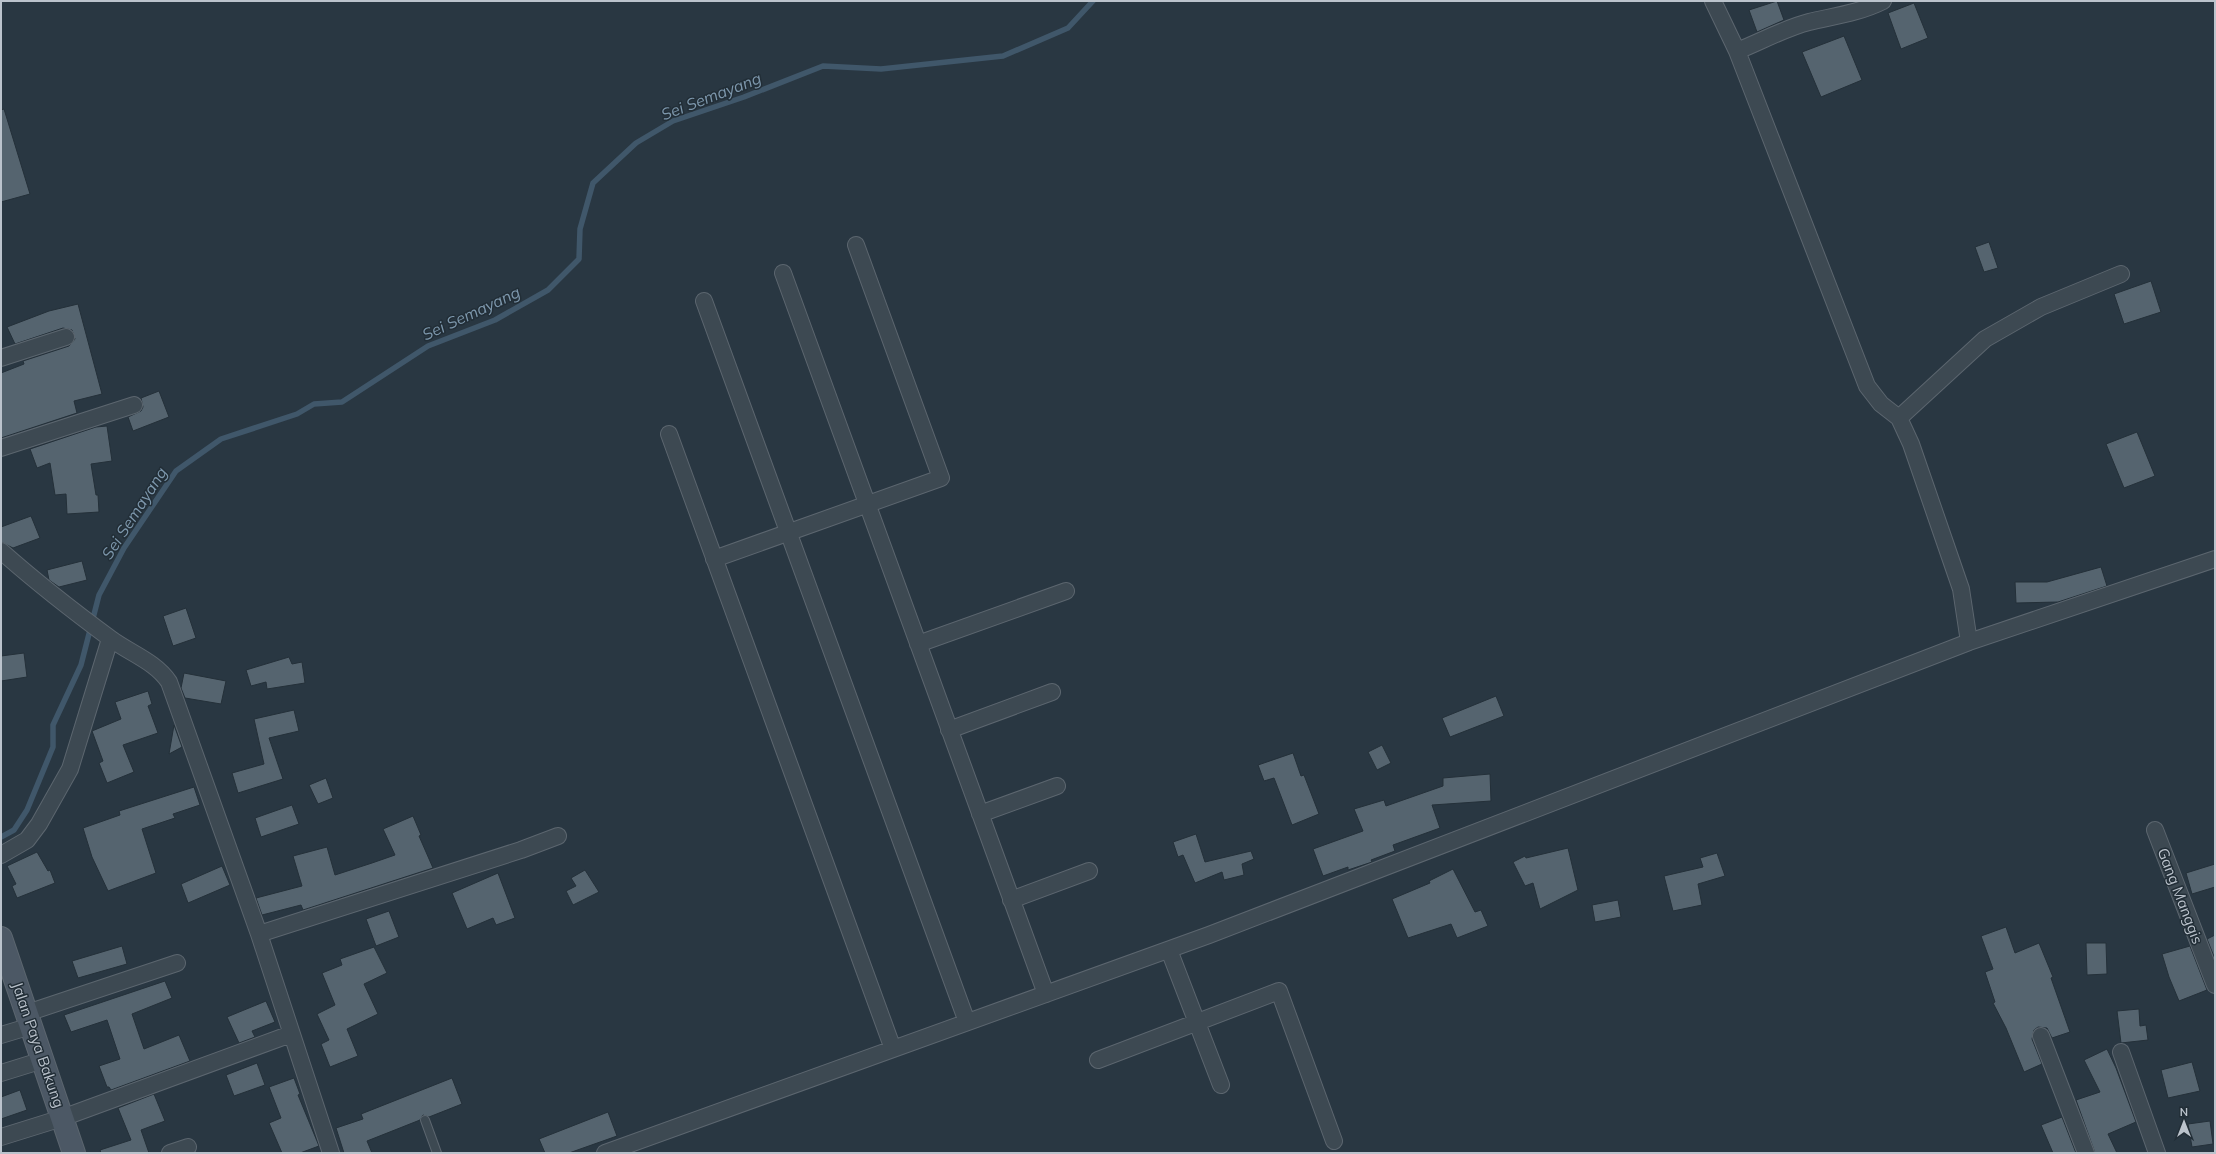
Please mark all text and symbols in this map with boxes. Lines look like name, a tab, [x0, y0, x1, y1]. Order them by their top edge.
water label: Sei Semayang	[658, 68, 764, 124]
water label: Sei Semayang	[419, 281, 524, 344]
water label: Sei Semayang	[97, 463, 171, 563]
street label: Gang Manggis	[2153, 845, 2208, 947]
street label: Jalan Paya Bakung	[8, 979, 69, 1110]
north arrow	[2164, 1102, 2204, 1142]
text: N	[2180, 1105, 2188, 1119]

